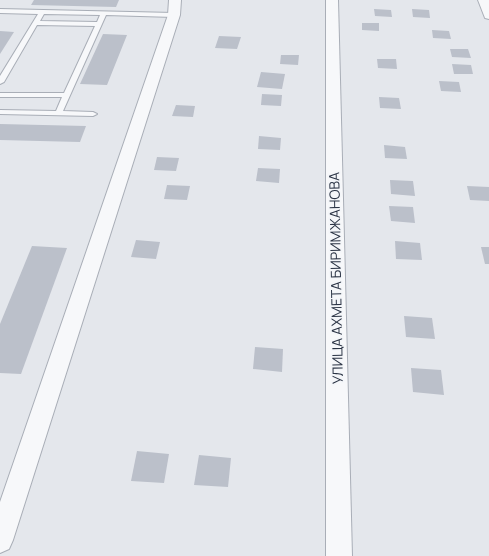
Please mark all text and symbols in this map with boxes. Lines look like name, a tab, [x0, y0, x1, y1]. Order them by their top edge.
street label: УЛИЦА АХМЕТА БИРИМЖАНОВА	[324, 172, 347, 384]

